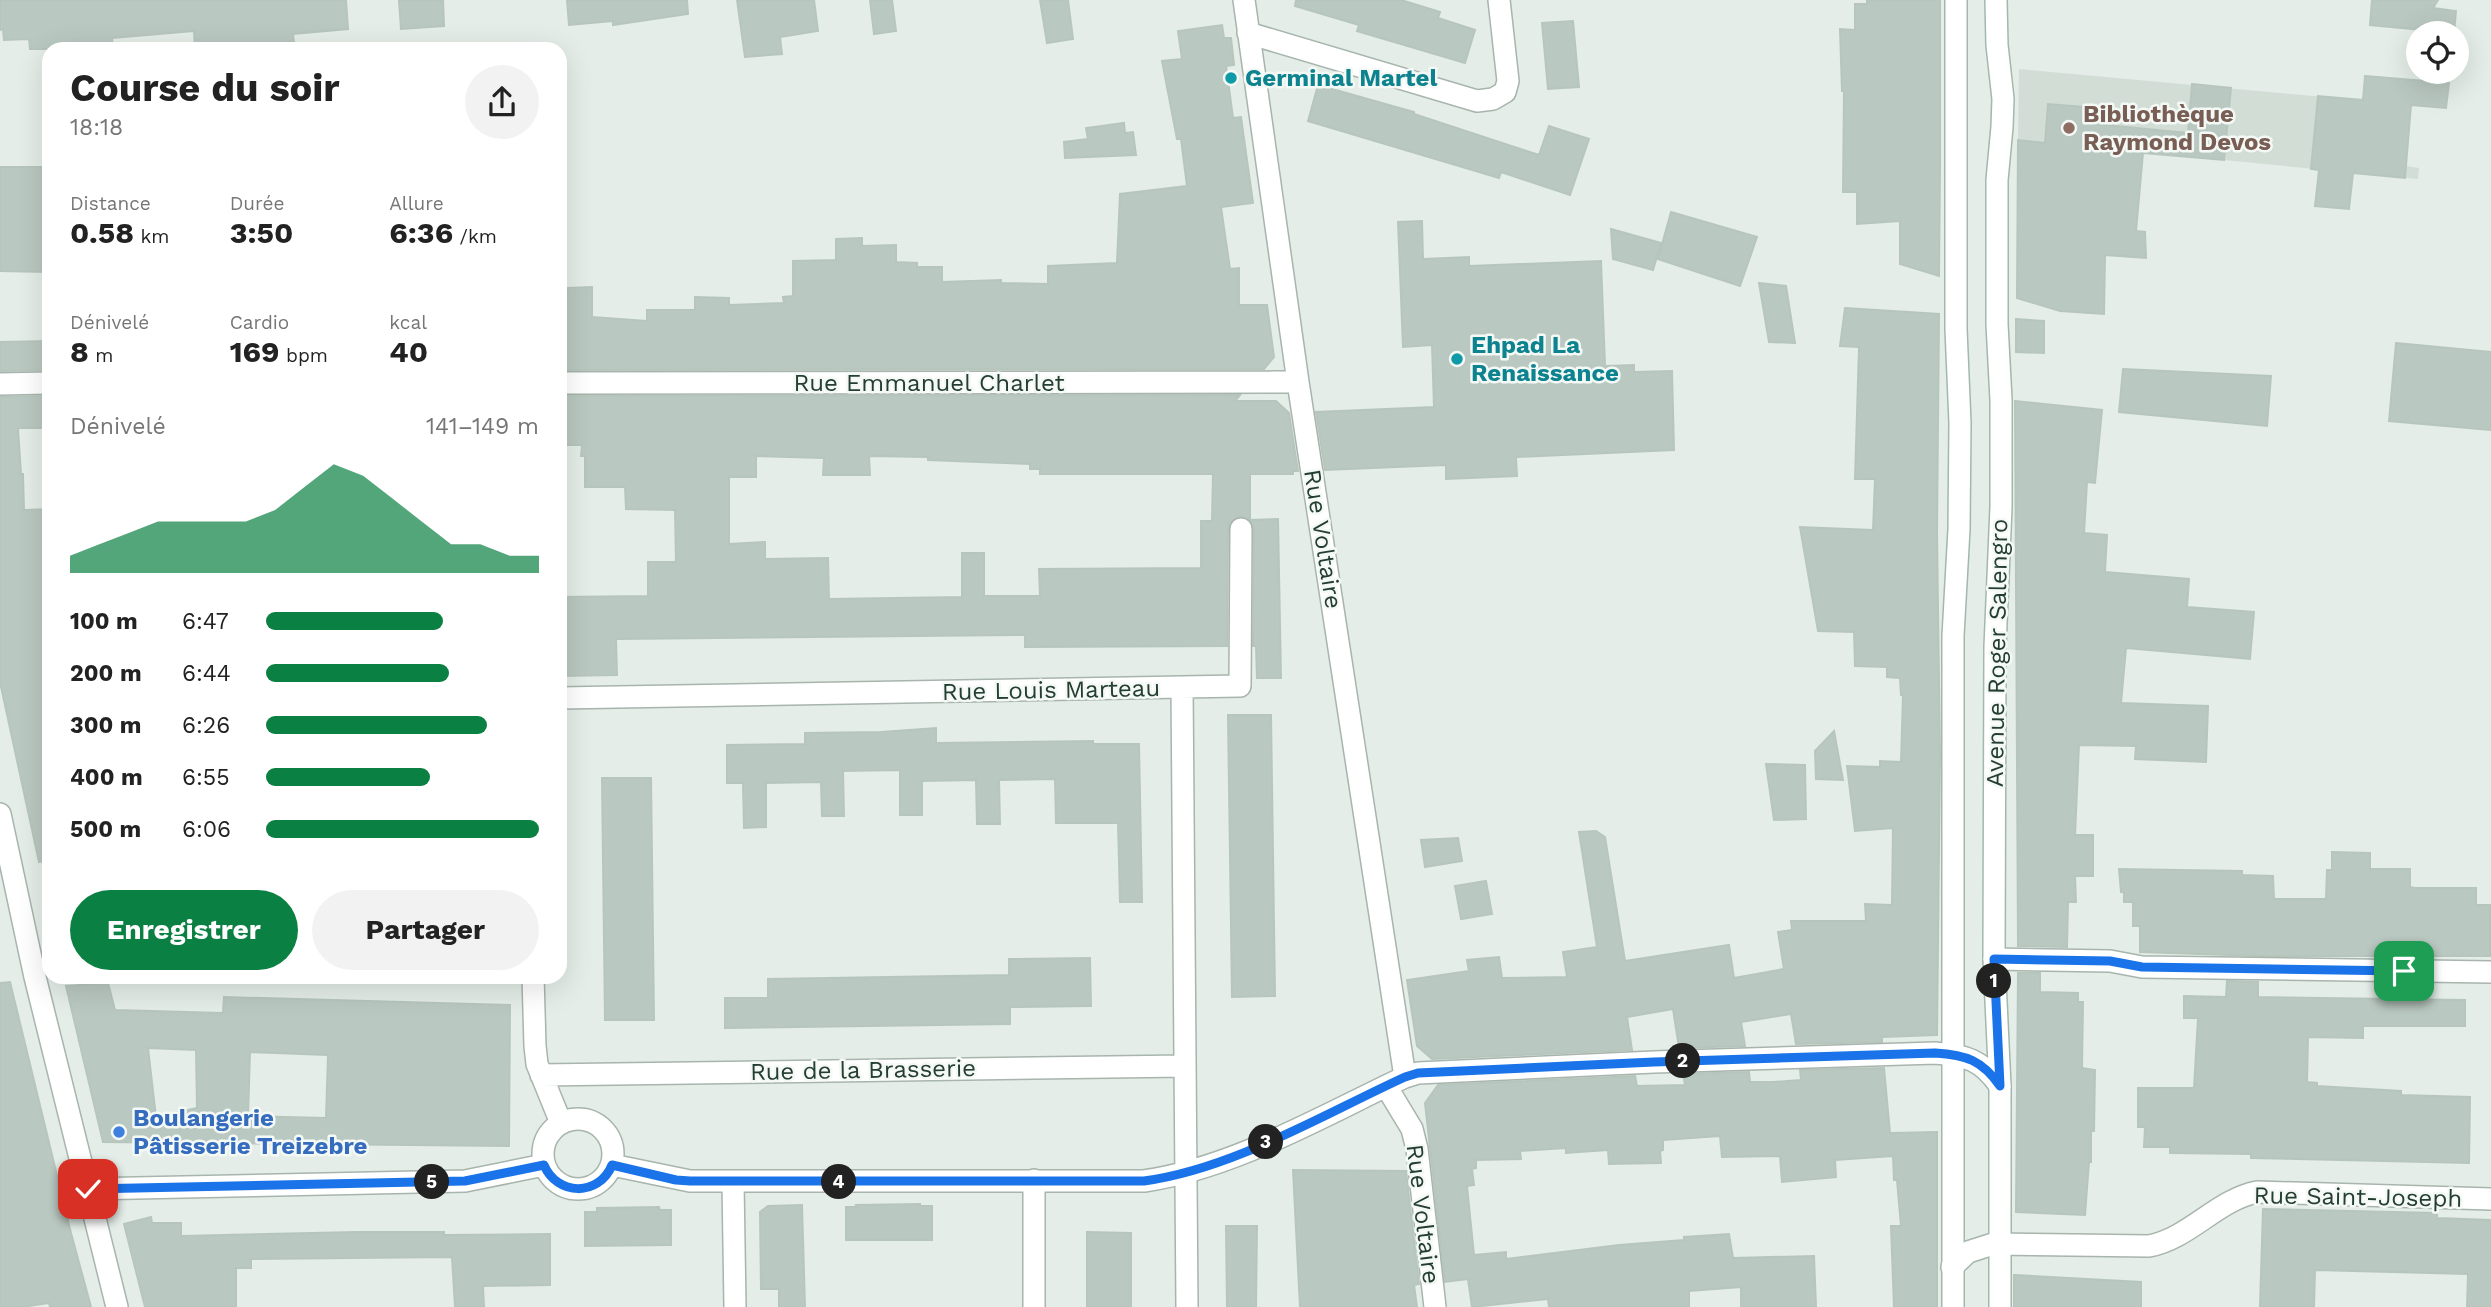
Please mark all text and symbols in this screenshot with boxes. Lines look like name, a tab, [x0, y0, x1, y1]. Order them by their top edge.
map controls	[2406, 21, 2469, 84]
button: locate	[2406, 21, 2469, 84]
place label: Germinal Martel	[1245, 64, 1437, 92]
button: share	[465, 65, 539, 139]
text: Course du soir	[70, 66, 340, 110]
marker: Germinal Martel	[1223, 70, 1239, 86]
place label: Bibliothèque Raymond Devos	[2083, 100, 2271, 156]
text: 18:18	[70, 114, 123, 141]
marker: Bibliothèque Raymond Devos	[2061, 120, 2077, 136]
text: Distance	[70, 192, 151, 215]
text: Durée	[230, 192, 284, 215]
text: Allure	[389, 192, 444, 215]
text: 0.58	[70, 215, 134, 250]
text: 3:50	[230, 215, 293, 250]
text: 6:36	[389, 215, 453, 250]
text: km	[134, 225, 169, 248]
text: /km	[453, 225, 497, 248]
text: Dénivelé	[70, 311, 149, 334]
text: Cardio	[230, 311, 289, 334]
text: kcal	[389, 311, 427, 334]
place label: Ehpad La Renaissance	[1471, 331, 1619, 387]
text: 8	[70, 334, 89, 369]
text: 169	[230, 334, 280, 369]
text: 40	[389, 334, 428, 369]
text: m	[89, 344, 113, 367]
text: bpm	[280, 344, 328, 367]
marker: Ehpad La Renaissance	[1449, 351, 1465, 367]
street label: Rue Emmanuel Charlet	[794, 369, 1064, 397]
text: Dénivelé	[70, 413, 166, 440]
text: 141–149 m	[426, 413, 539, 440]
street label: Rue Voltaire	[1298, 467, 1348, 611]
street label: Avenue Roger Salengro	[1981, 519, 2013, 787]
text: 100 m	[70, 608, 138, 635]
text: 6:47	[182, 608, 229, 635]
text: 200 m	[70, 660, 142, 687]
text: 6:44	[182, 660, 231, 687]
street label: Rue Louis Marteau	[942, 674, 1160, 706]
text: 300 m	[70, 712, 141, 739]
text: 6:26	[182, 712, 230, 739]
text: 400 m	[70, 764, 143, 791]
text: 6:55	[182, 764, 230, 791]
text: 500 m	[70, 816, 141, 843]
text: 6:06	[182, 816, 231, 843]
button: Enregistrer	[70, 890, 298, 970]
button: Partager	[312, 890, 539, 970]
pin	[2374, 941, 2434, 1001]
icon: arrive	[2385, 952, 2423, 990]
pin: 1	[1976, 964, 2011, 998]
text: 1	[1989, 969, 1998, 992]
pin: 2	[1666, 1044, 1700, 1078]
text: 2	[1677, 1049, 1688, 1072]
street label: Rue de la Brasserie	[750, 1054, 976, 1086]
place label: Boulangerie Pâtisserie Treizebre	[133, 1104, 368, 1160]
marker: Boulangerie Pâtisserie Treizebre	[111, 1124, 127, 1140]
pin: 3	[1248, 1124, 1284, 1160]
text: 3	[1260, 1130, 1271, 1153]
street label: Rue Voltaire	[1401, 1142, 1445, 1286]
pin	[58, 1159, 118, 1219]
pin: 5	[414, 1164, 450, 1200]
pin: 4	[822, 1164, 856, 1200]
icon: check	[69, 1170, 107, 1208]
text: 5	[426, 1170, 437, 1193]
text: 4	[832, 1170, 845, 1193]
street label: Rue Saint-Joseph	[2253, 1181, 2463, 1213]

